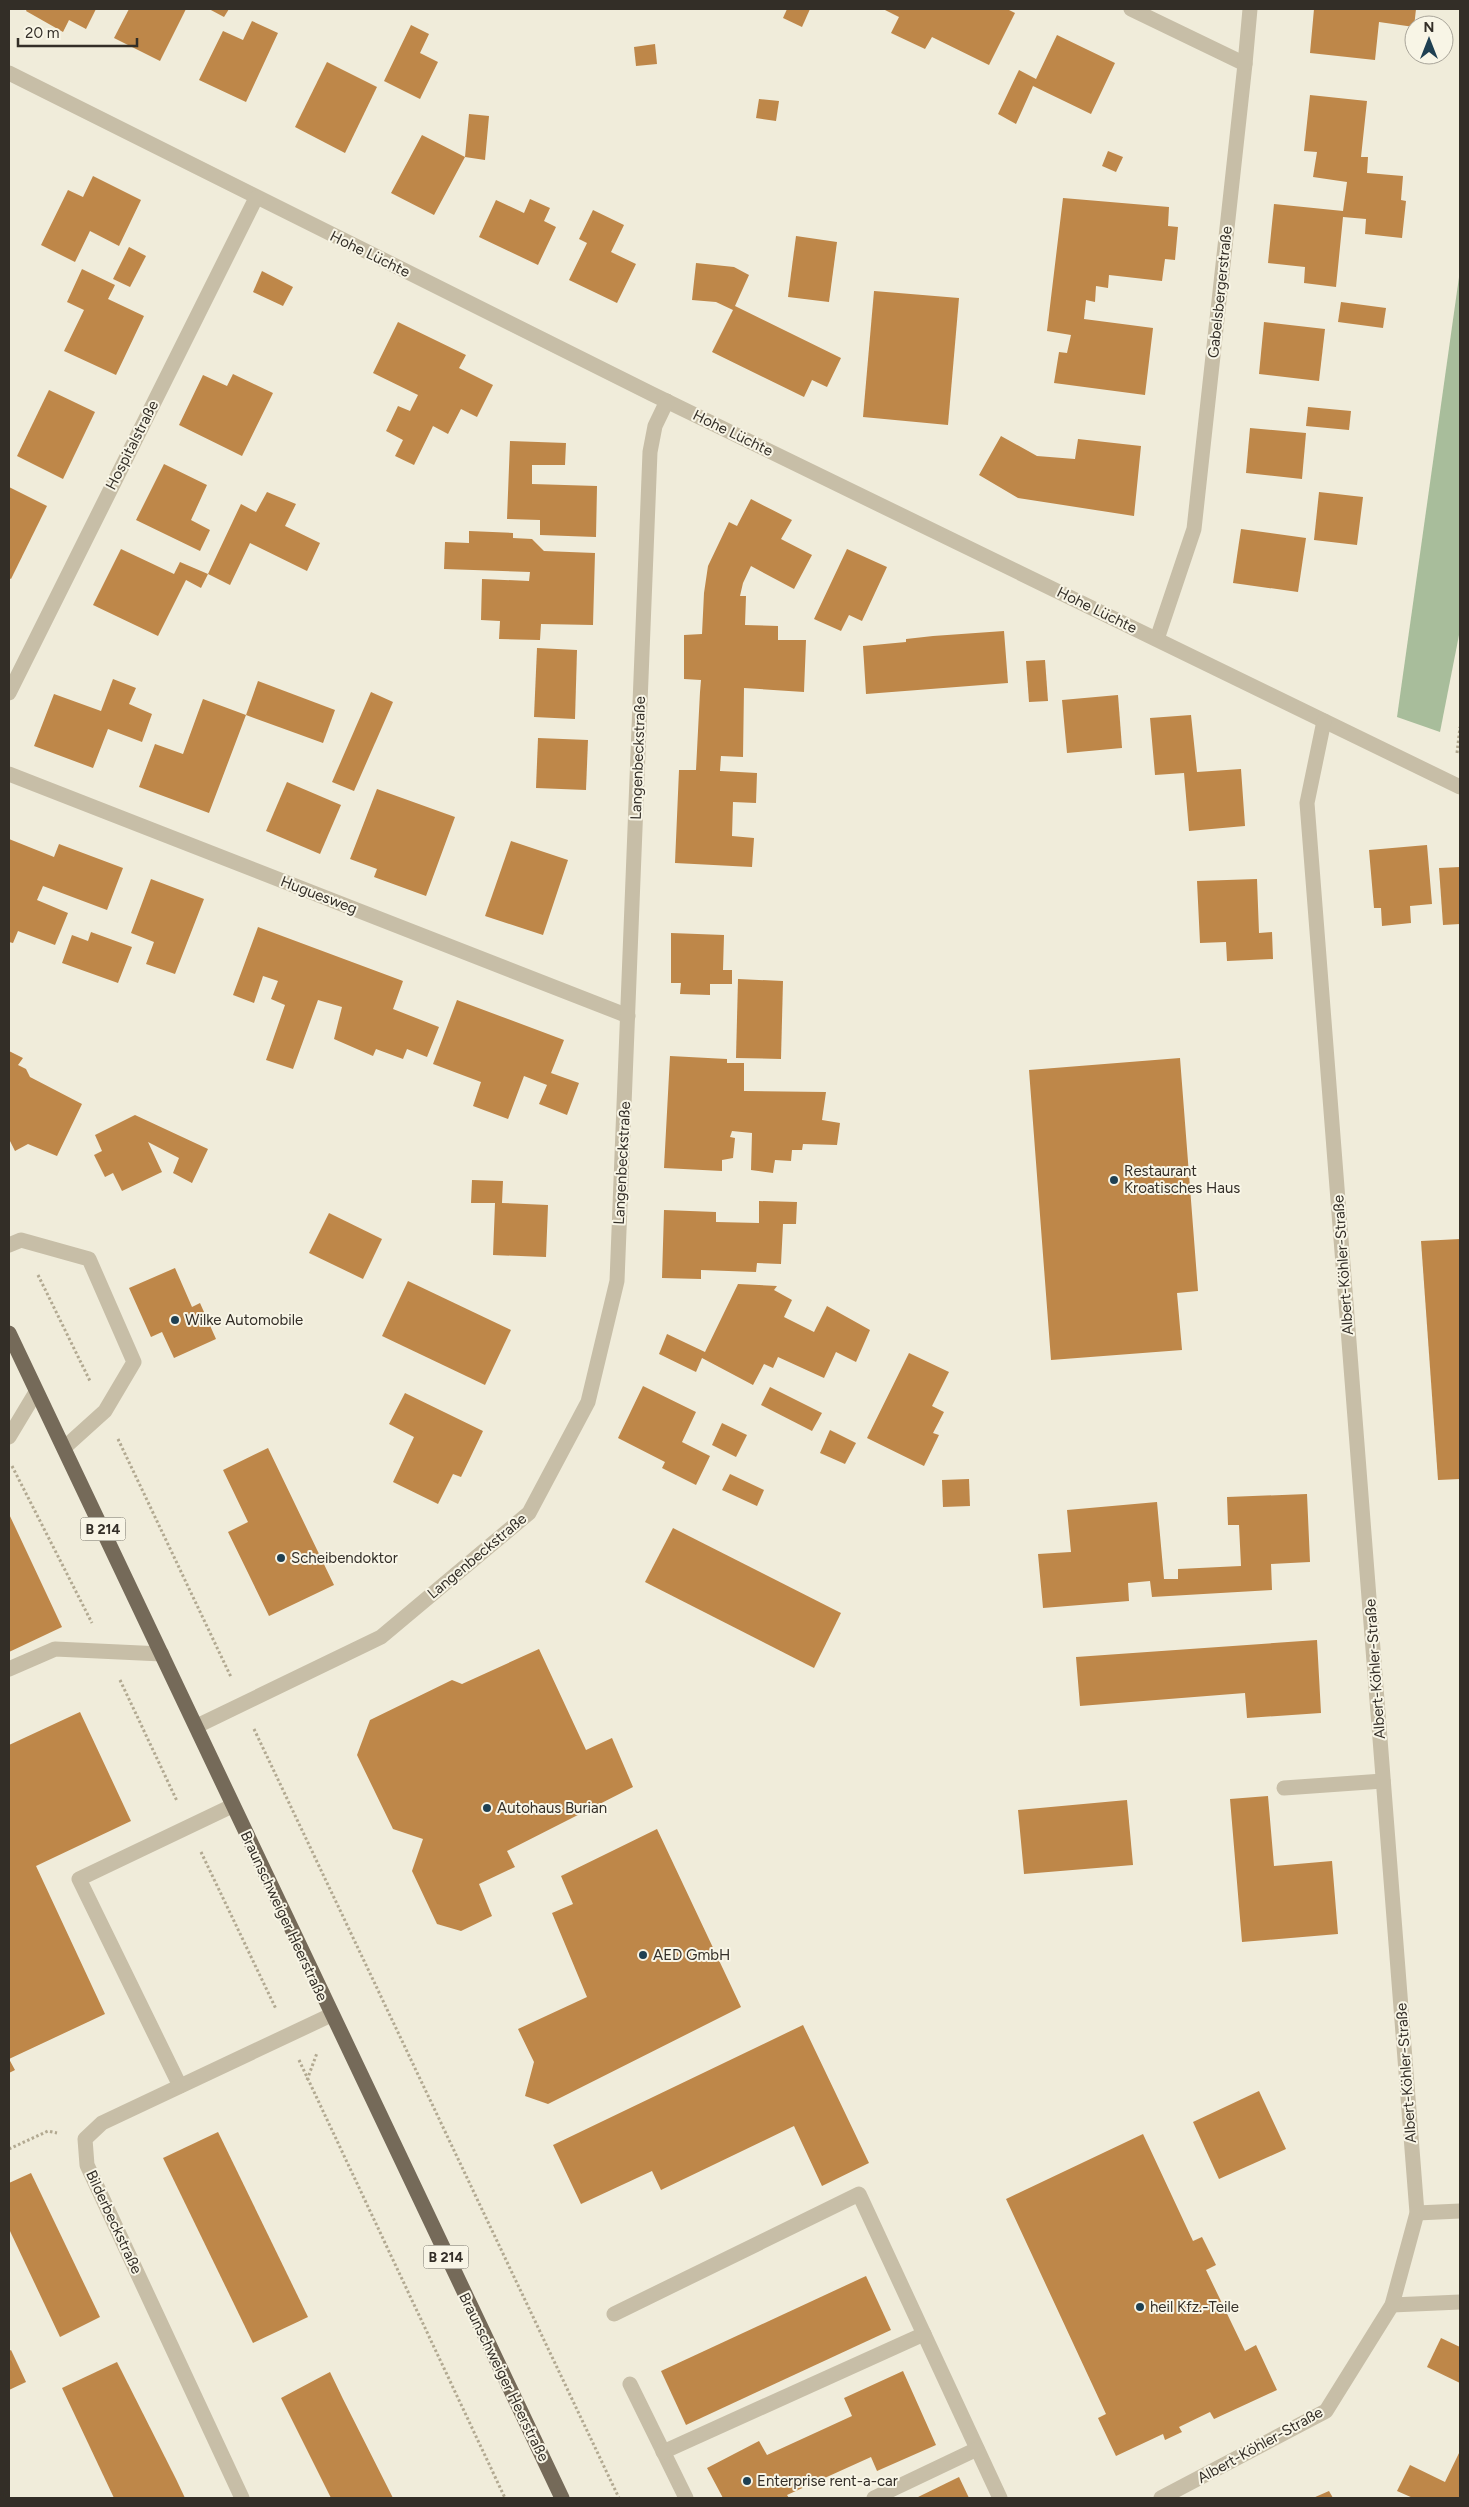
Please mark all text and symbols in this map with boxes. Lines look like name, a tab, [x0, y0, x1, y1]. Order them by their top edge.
scale bar	[18, 15, 136, 47]
north arrow	[1404, 15, 1454, 65]
text: N	[1424, 19, 1434, 36]
text: 20 m	[25, 24, 59, 42]
street label: Gabelsbergerstraße	[1204, 225, 1236, 359]
street label: Hohe Lüchte	[327, 227, 413, 281]
street label: Hospitalstraße	[102, 397, 162, 493]
street label: Hohe Lüchte	[690, 406, 776, 460]
street label: Hohe Lüchte	[1054, 583, 1140, 637]
street label: Langenbeckstraße	[627, 696, 649, 820]
street label: Huguesweg	[278, 872, 360, 918]
street label: Langenbeckstraße	[610, 1101, 634, 1225]
place label: Restaurant Kroatisches Haus	[1124, 1162, 1240, 1197]
marker: Restaurant Kroatisches Haus	[1108, 1174, 1120, 1186]
street label: Albert-Köhler-Straße	[1329, 1194, 1357, 1336]
place label: Wilke Automobile	[185, 1311, 303, 1329]
marker: Wilke Automobile	[169, 1314, 181, 1326]
street label: Langenbeckstraße	[424, 1509, 530, 1603]
road number: B 214	[80, 1518, 126, 1540]
place label: Scheibendoktor	[291, 1549, 398, 1567]
marker: Scheibendoktor	[275, 1552, 287, 1564]
street label: Albert-Köhler-Straße	[1361, 1598, 1389, 1740]
place label: Autohaus Burian	[497, 1799, 607, 1817]
marker: Autohaus Burian	[481, 1802, 493, 1814]
street label: Braunschweiger Heerstraße	[237, 1828, 331, 2004]
place label: AED GmbH	[653, 1946, 730, 1964]
marker: AED GmbH	[637, 1949, 649, 1961]
street label: Albert-Köhler-Straße	[1392, 2002, 1420, 2144]
street label: Bilderbeckstraße	[82, 2167, 146, 2277]
road number: B 214	[424, 2246, 468, 2268]
street label: Braunschweiger Heerstraße	[455, 2290, 553, 2464]
place label: heil Kfz.-Teile	[1150, 2298, 1239, 2316]
marker: heil Kfz.-Teile	[1134, 2301, 1146, 2313]
street label: Albert-Köhler-Straße	[1194, 2403, 1326, 2487]
place label: Enterprise rent-a-car	[757, 2472, 898, 2490]
marker: Enterprise rent-a-car	[741, 2475, 753, 2487]

